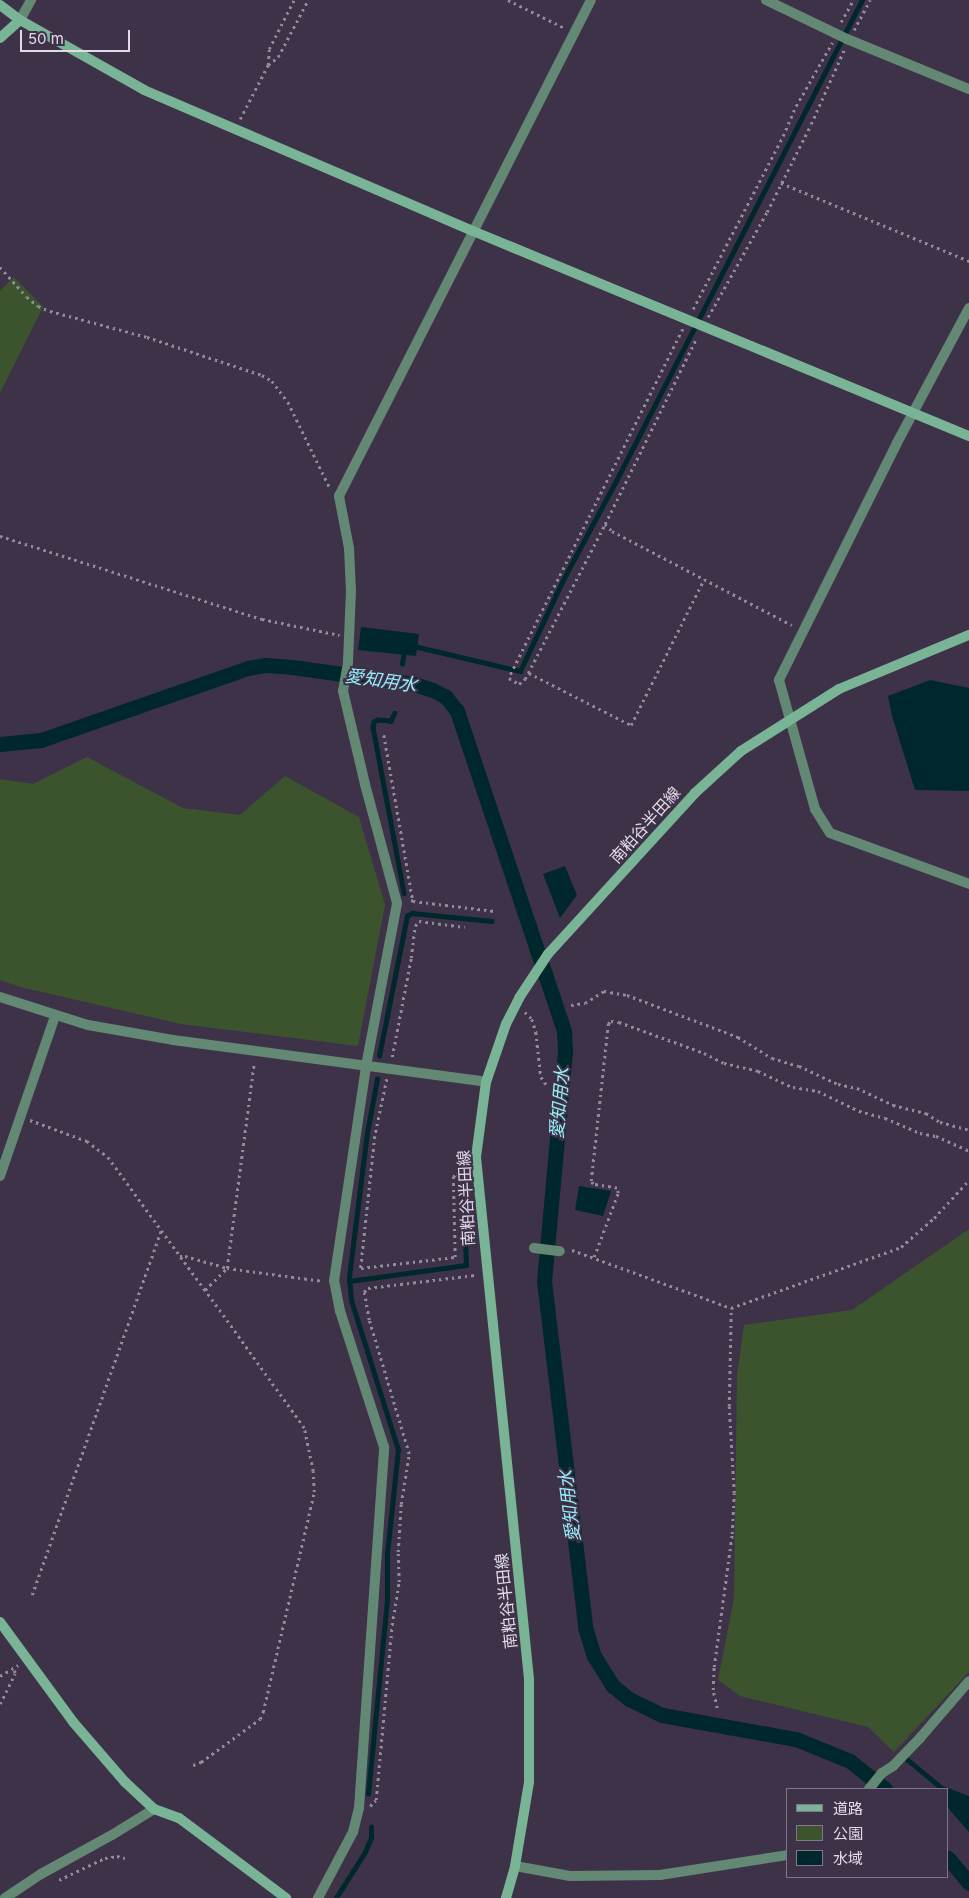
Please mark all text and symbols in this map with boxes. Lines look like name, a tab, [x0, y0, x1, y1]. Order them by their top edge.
scale bar	[22, 20, 132, 52]
text: 50 m	[28, 29, 64, 48]
water label: 愛知用水	[344, 665, 418, 697]
street label: 南粕谷半田線	[606, 783, 684, 867]
water label: 愛知用水	[546, 1066, 574, 1140]
street label: 南粕谷半田線	[454, 1150, 478, 1246]
water label: 愛知用水	[555, 1469, 585, 1543]
street label: 南粕谷半田線	[491, 1552, 521, 1650]
legend	[786, 1788, 949, 1878]
text: 道路	[833, 1799, 863, 1818]
text: 公園	[833, 1824, 863, 1843]
text: 水域	[833, 1849, 863, 1868]

